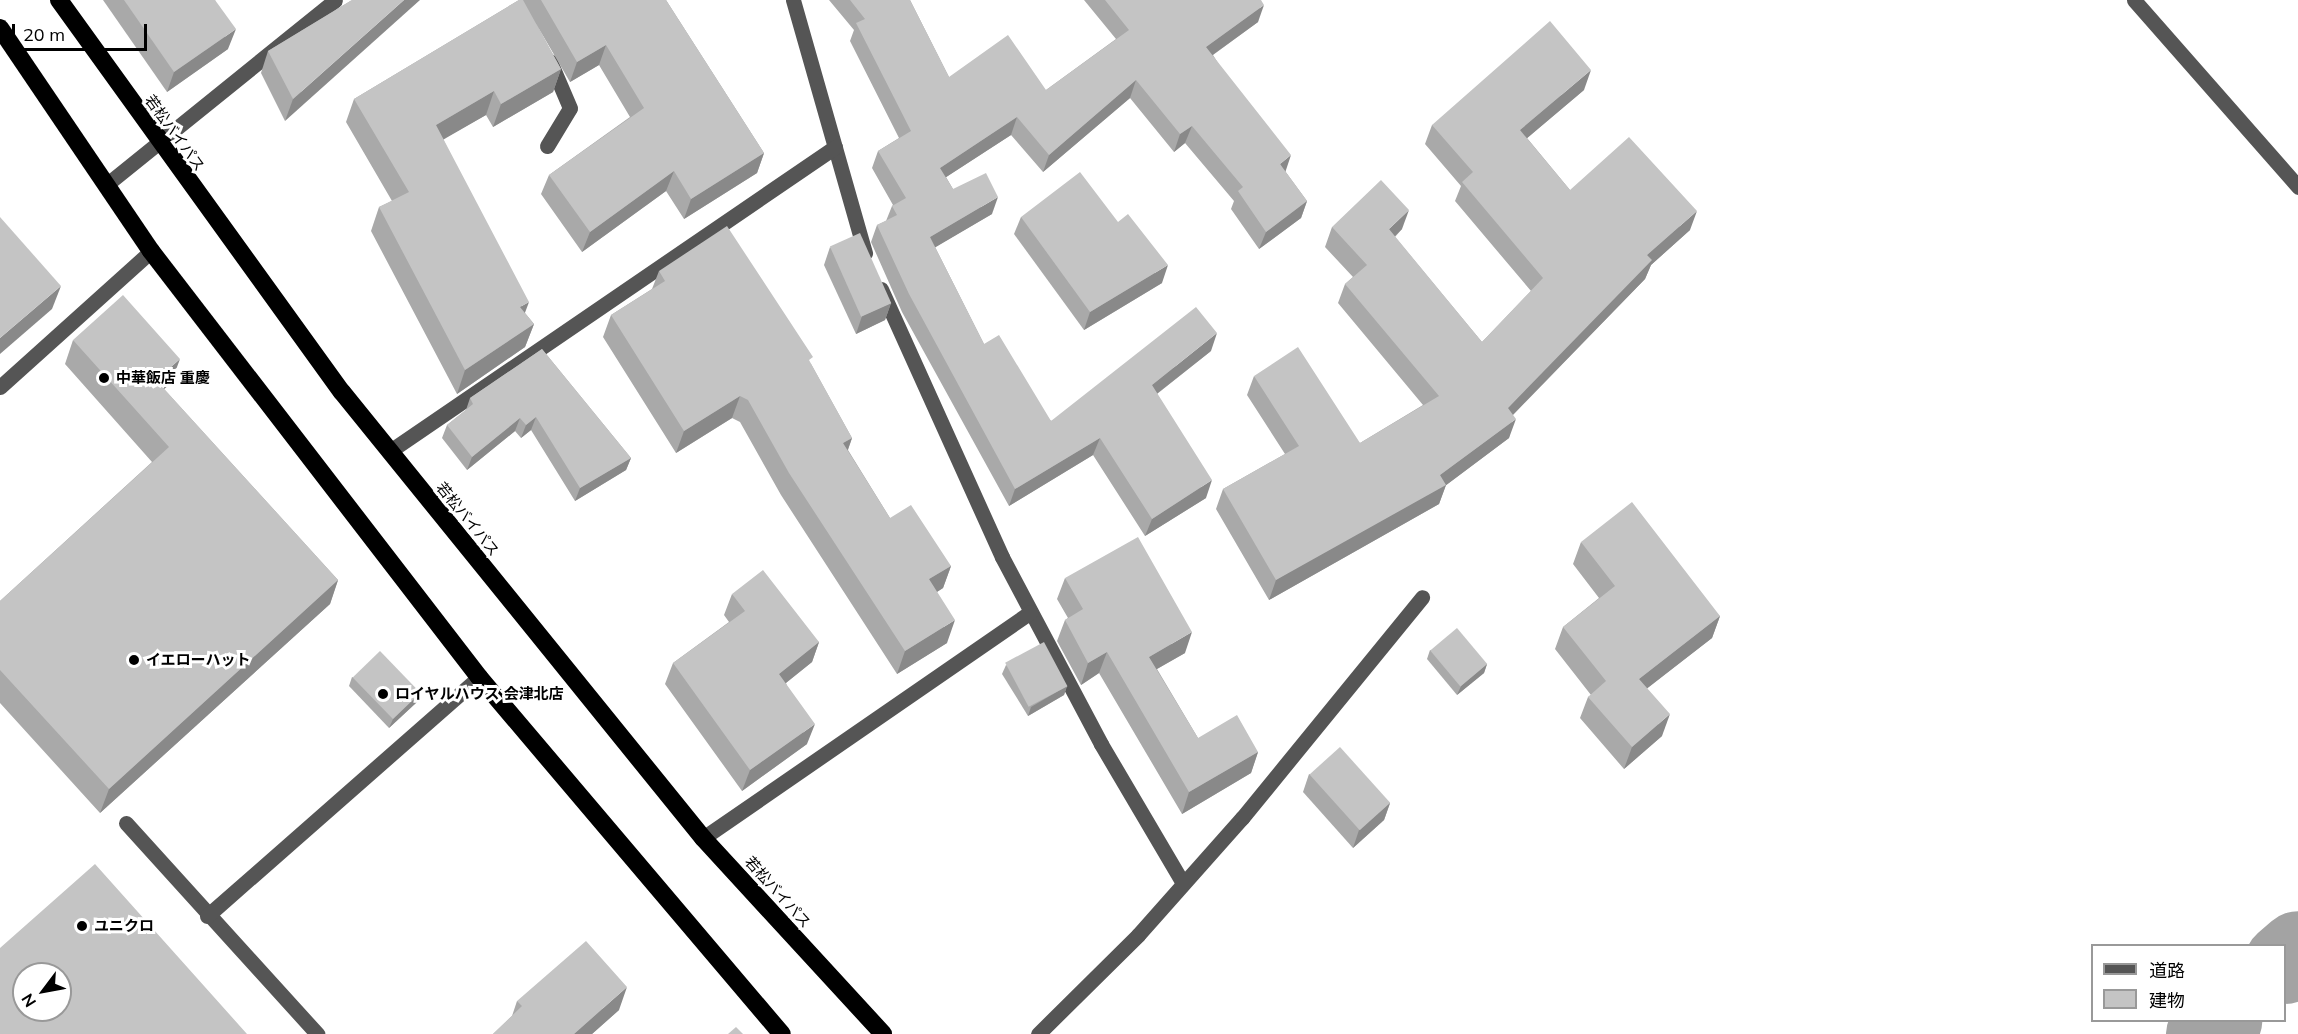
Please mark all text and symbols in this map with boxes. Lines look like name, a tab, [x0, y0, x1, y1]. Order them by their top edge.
scale bar	[15, 12, 150, 50]
text: 20 m	[23, 23, 65, 46]
street label: 若松バイパス	[141, 91, 209, 175]
place label: 中華飯店 重慶	[116, 369, 210, 387]
marker: 中華飯店 重慶	[97, 371, 111, 385]
street label: 若松バイパス	[433, 478, 503, 560]
place label: イエローハット	[146, 651, 251, 669]
marker: イエローハット	[127, 653, 141, 667]
place label: ロイヤルハウス 会津北店	[395, 685, 564, 703]
marker: ロイヤルハウス 会津北店	[376, 687, 390, 701]
street label: 若松バイパス	[741, 853, 815, 931]
place label: ユニクロ	[94, 917, 154, 935]
marker: ユニクロ	[75, 919, 89, 933]
legend	[2091, 944, 2286, 1022]
text: 道路	[2149, 959, 2185, 982]
north arrow	[12, 962, 72, 1022]
text: 建物	[2149, 989, 2185, 1012]
text: N	[17, 990, 40, 1011]

